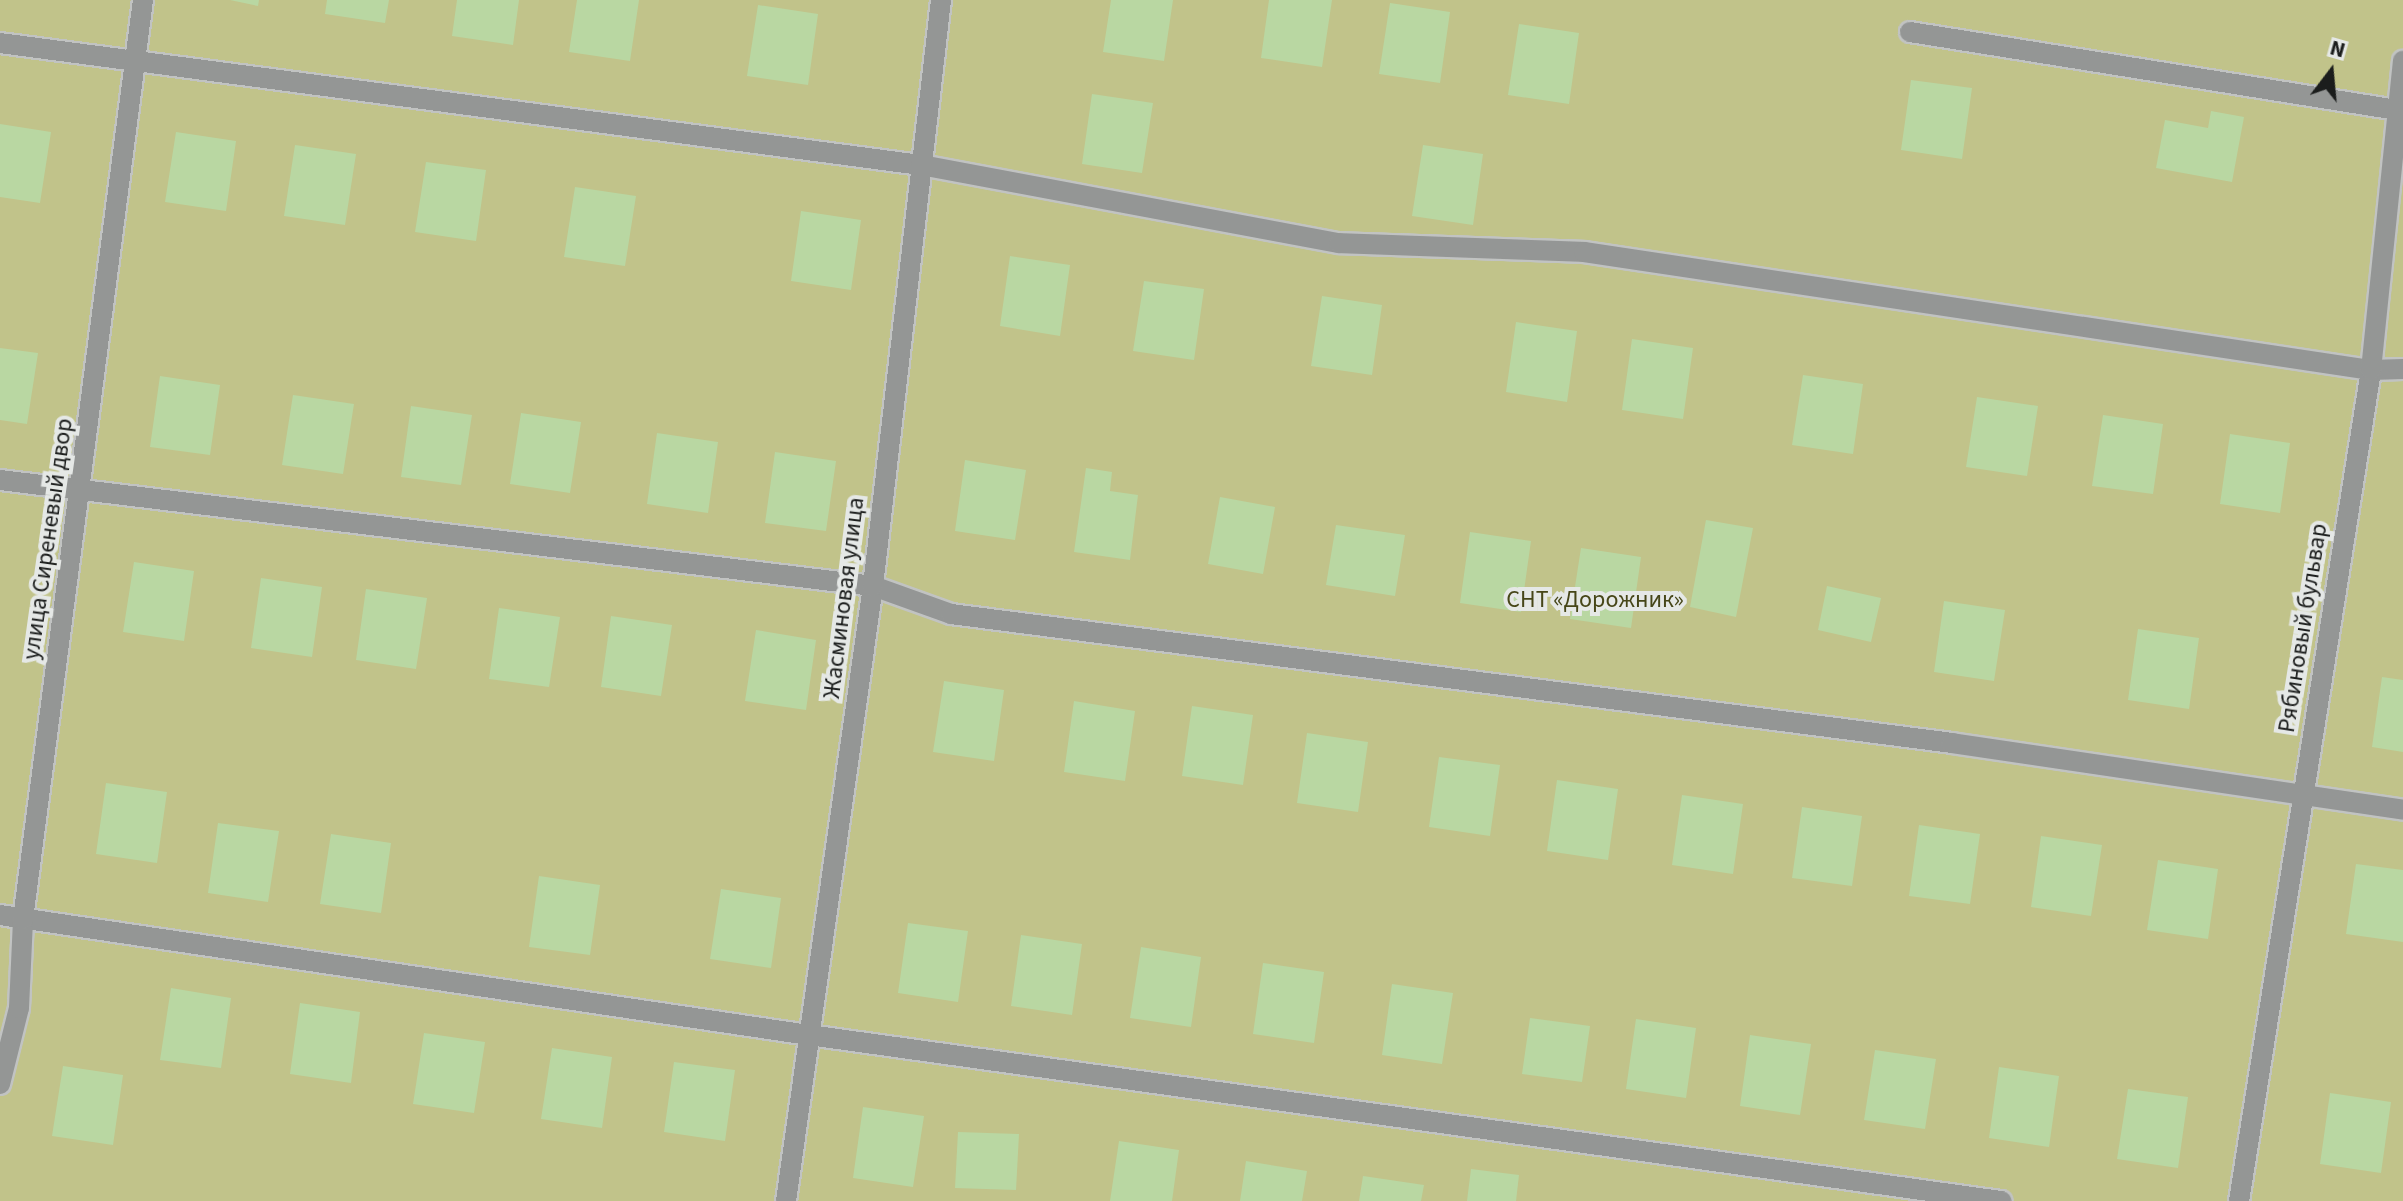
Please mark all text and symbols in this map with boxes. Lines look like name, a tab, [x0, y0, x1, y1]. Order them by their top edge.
north arrow	[2291, 32, 2371, 112]
text: N	[2326, 32, 2349, 66]
street label: улица Сиреневый двор	[17, 416, 79, 662]
street label: Жасминовая улица	[817, 496, 871, 700]
street label: Рябиновый бульвар	[2272, 521, 2334, 735]
park label: СНТ «Дорожник»	[1506, 586, 1684, 614]

